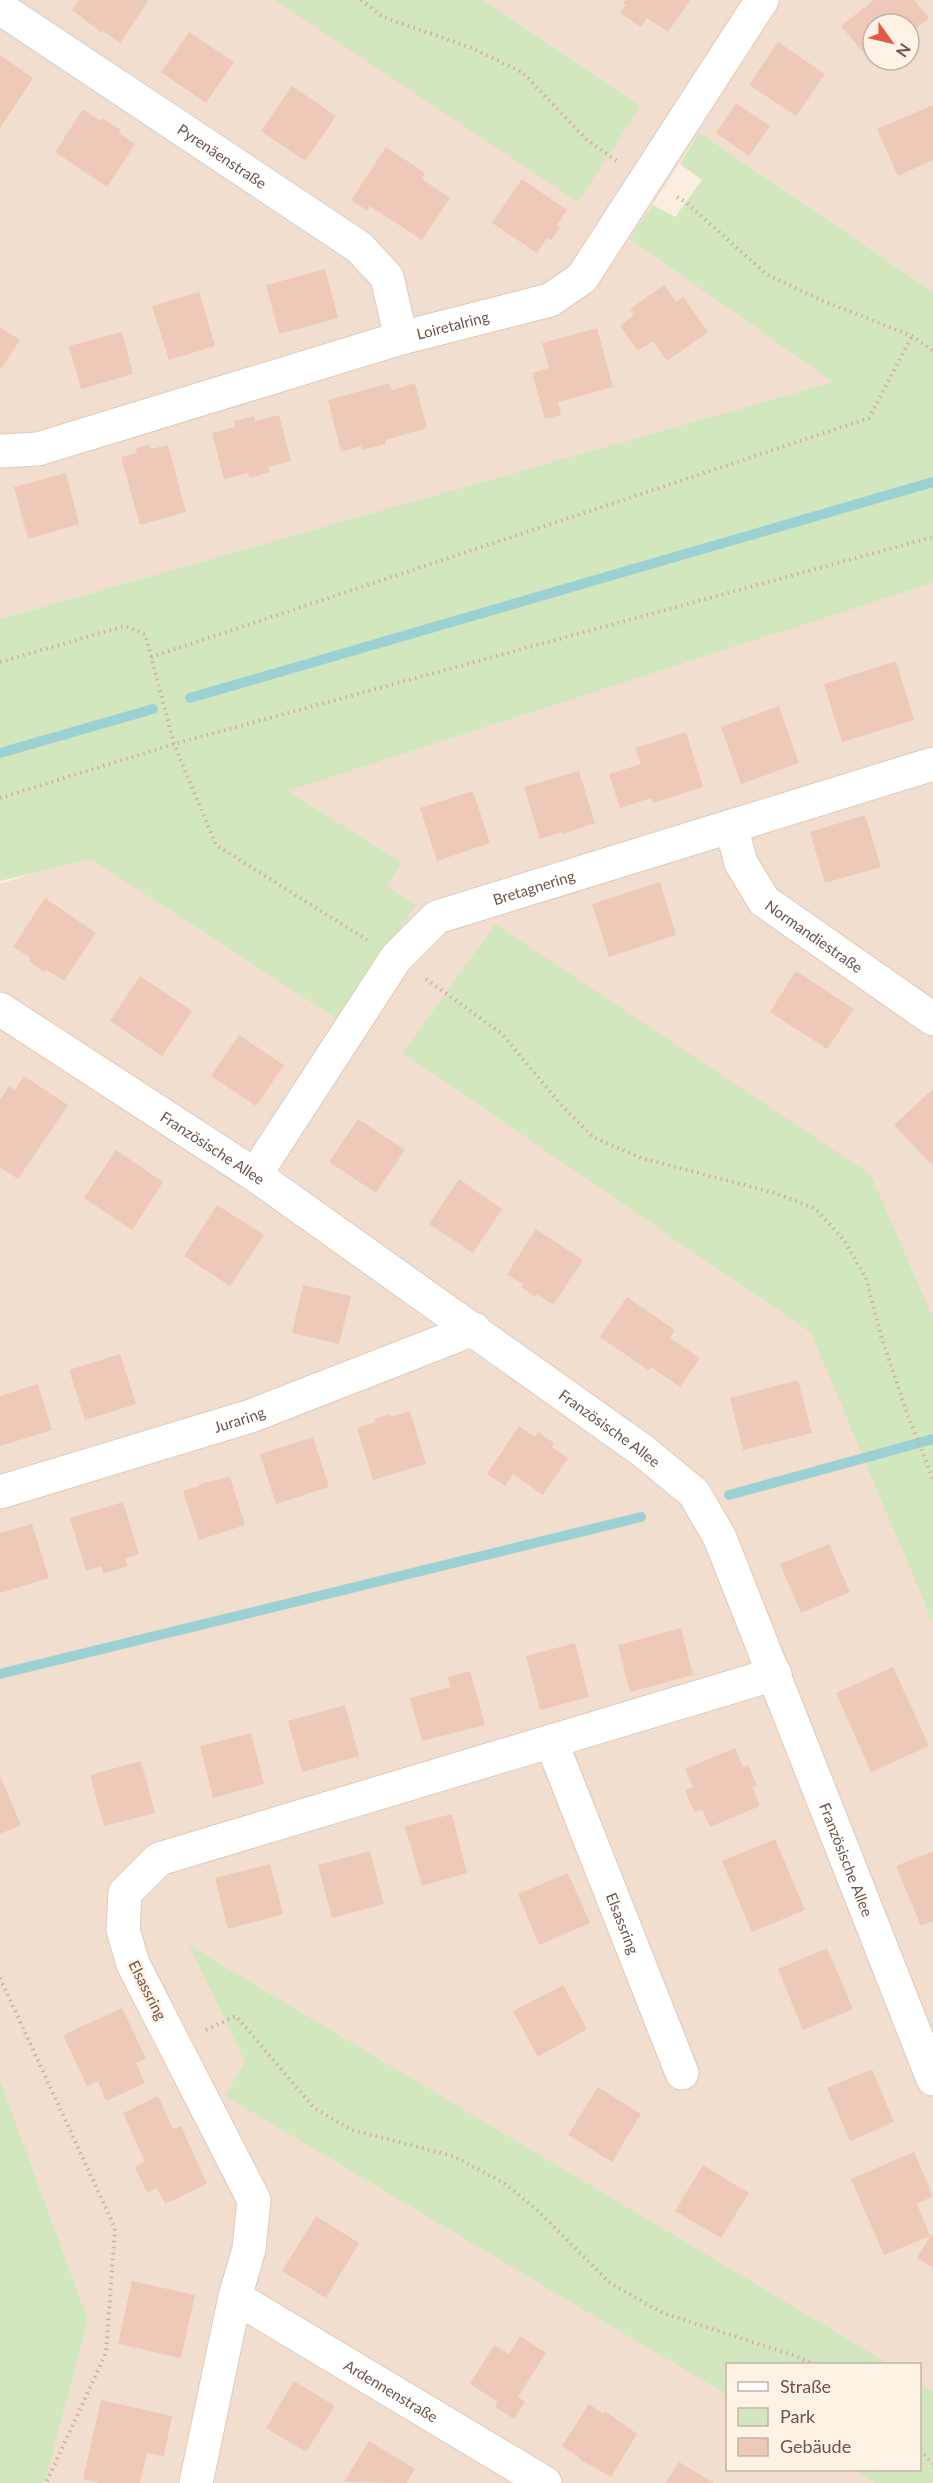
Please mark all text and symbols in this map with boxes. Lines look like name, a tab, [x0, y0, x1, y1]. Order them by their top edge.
north arrow	[861, 12, 921, 72]
text: N	[893, 40, 915, 61]
street label: Pyrenäenstraße	[174, 120, 270, 192]
street label: Loiretalring	[415, 307, 491, 343]
street label: Bretagnering	[491, 866, 577, 908]
street label: Normandiestraße	[762, 896, 866, 976]
street label: Französische Allee	[157, 1107, 268, 1188]
street label: Französische Allee	[556, 1385, 664, 1471]
street label: Juraring	[211, 1402, 268, 1436]
street label: Französische Allee	[816, 1800, 877, 1919]
street label: Elsassring	[603, 1890, 643, 1957]
street label: Elsassring	[125, 1957, 171, 2023]
street label: Ardennenstraße	[341, 2356, 441, 2426]
legend	[726, 2363, 921, 2471]
text: Straße	[780, 2375, 831, 2397]
text: Park	[780, 2405, 816, 2427]
text: Gebäude	[780, 2435, 851, 2457]

